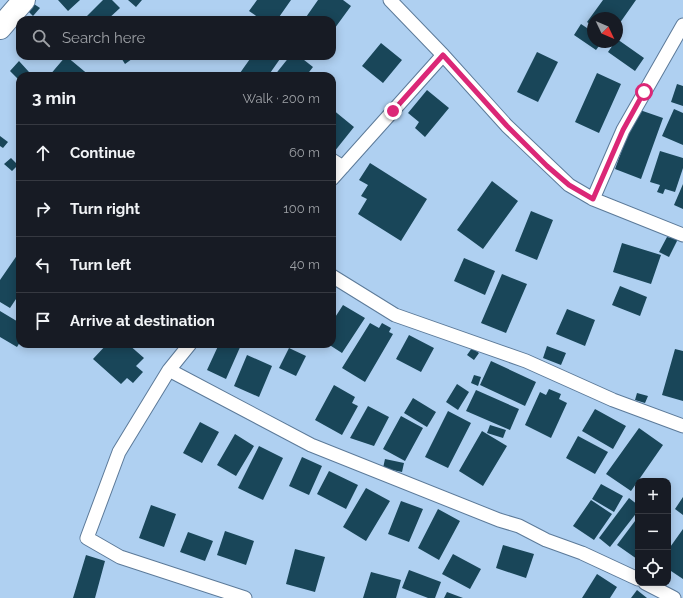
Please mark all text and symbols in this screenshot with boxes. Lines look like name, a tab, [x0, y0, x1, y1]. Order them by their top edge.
north arrow	[587, 12, 623, 48]
search box	[16, 16, 336, 60]
icon: search	[30, 27, 52, 49]
text: Search here	[62, 29, 145, 47]
route start	[635, 83, 653, 101]
text: 3 min	[32, 88, 76, 108]
text: Walk · 200 m	[243, 91, 320, 106]
route end	[384, 102, 402, 120]
icon: ahead	[32, 142, 54, 164]
text: Continue	[70, 144, 135, 162]
text: 60 m	[289, 145, 320, 160]
icon: right	[32, 198, 54, 220]
text: Turn right	[70, 200, 140, 218]
text: 100 m	[283, 201, 320, 216]
icon: left	[32, 254, 54, 276]
text: Turn left	[70, 256, 131, 274]
text: 40 m	[290, 257, 320, 272]
icon: arrive	[32, 310, 54, 332]
text: Arrive at destination	[70, 312, 215, 330]
map controls	[635, 478, 671, 586]
button: +	[635, 478, 671, 514]
button: −	[635, 514, 671, 550]
button: locate	[635, 550, 671, 586]

